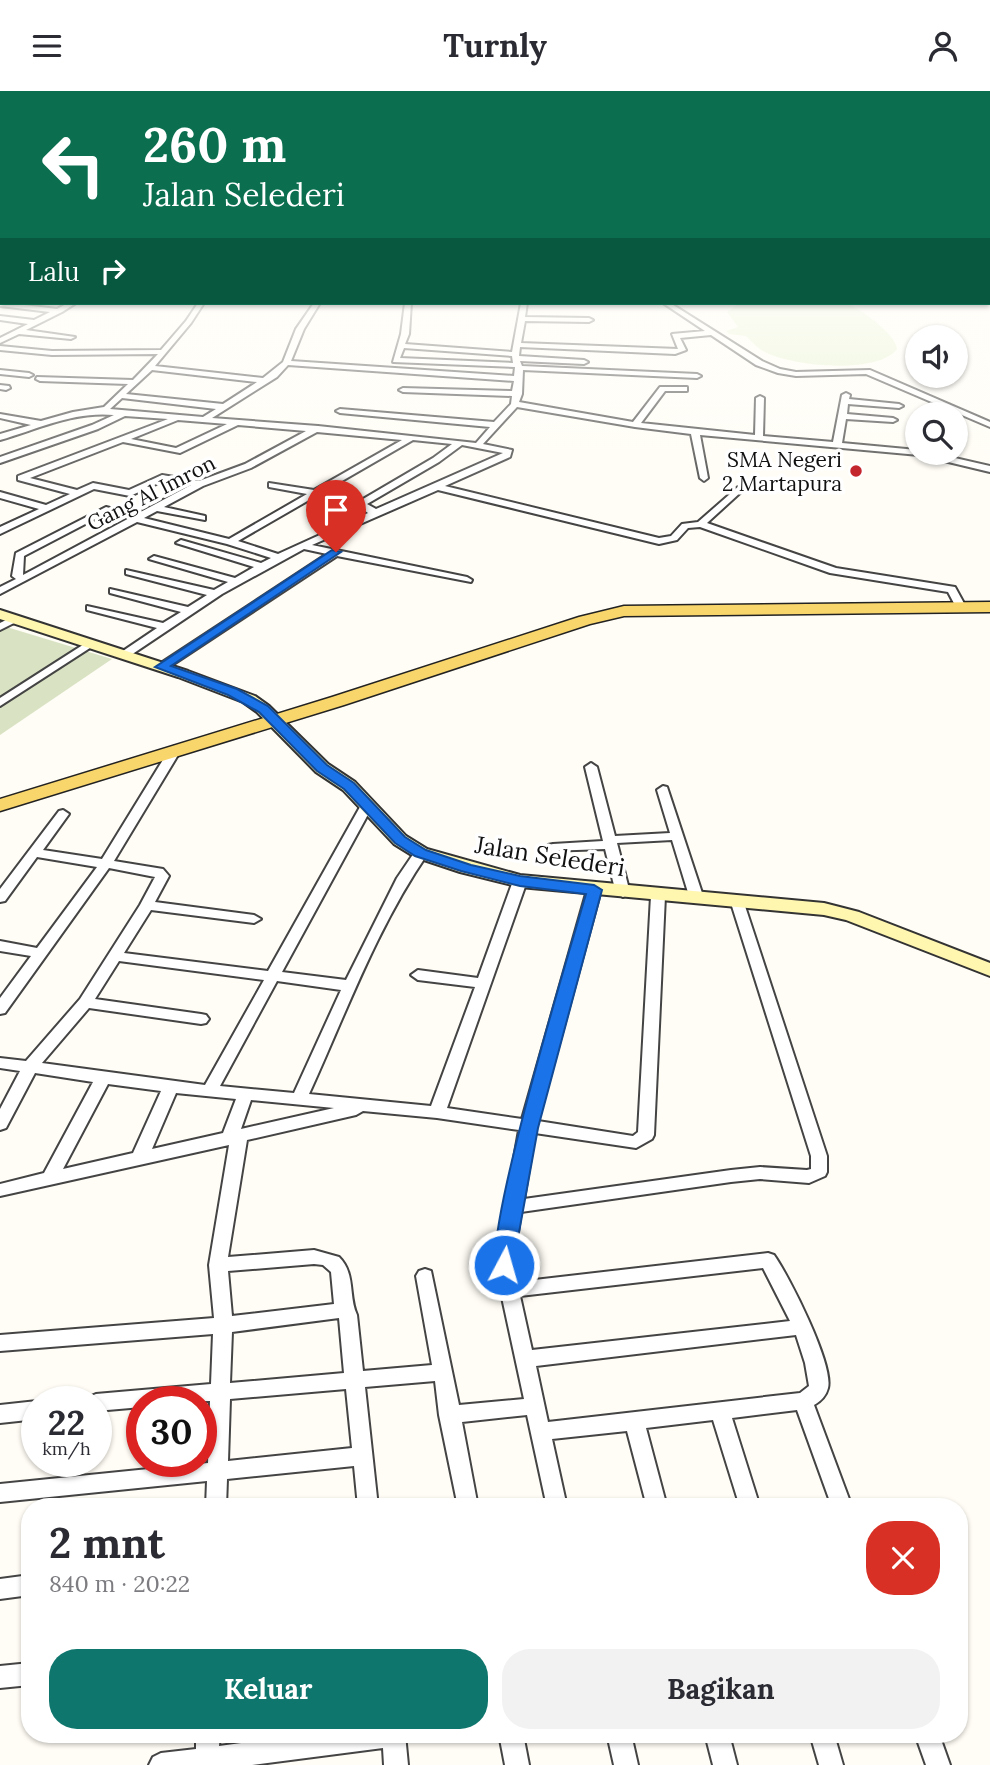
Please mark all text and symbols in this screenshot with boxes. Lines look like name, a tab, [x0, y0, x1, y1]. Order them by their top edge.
text: Turnly	[443, 25, 547, 66]
icon: menu	[28, 27, 66, 65]
icon: person	[924, 27, 962, 65]
text: 260 m	[143, 113, 286, 175]
icon: left	[28, 119, 119, 210]
text: Jalan Selederi	[143, 174, 345, 215]
icon: right	[94, 252, 132, 290]
text: Lalu	[28, 255, 80, 288]
map controls	[905, 325, 968, 465]
button: sound	[905, 325, 968, 388]
button: search	[905, 402, 968, 465]
place label: SMA Negeri 2 Martapura	[722, 446, 842, 497]
street label: Gang Al Imron	[82, 449, 220, 537]
marker: SMA Negeri 2 Martapura	[848, 463, 864, 479]
pin	[306, 480, 366, 552]
icon: arrive	[317, 491, 355, 529]
street label: Jalan Selederi	[472, 829, 627, 883]
position arrow	[467, 1228, 541, 1302]
speed limit sign: 30	[126, 1386, 217, 1477]
text: 22	[48, 1400, 85, 1445]
text: km/h	[42, 1437, 91, 1460]
text: 2 mnt	[49, 1516, 165, 1570]
button: close	[866, 1521, 940, 1595]
text: 840 m · 20:22	[49, 1569, 190, 1598]
button: Keluar	[49, 1649, 488, 1729]
button: Bagikan	[502, 1649, 940, 1729]

